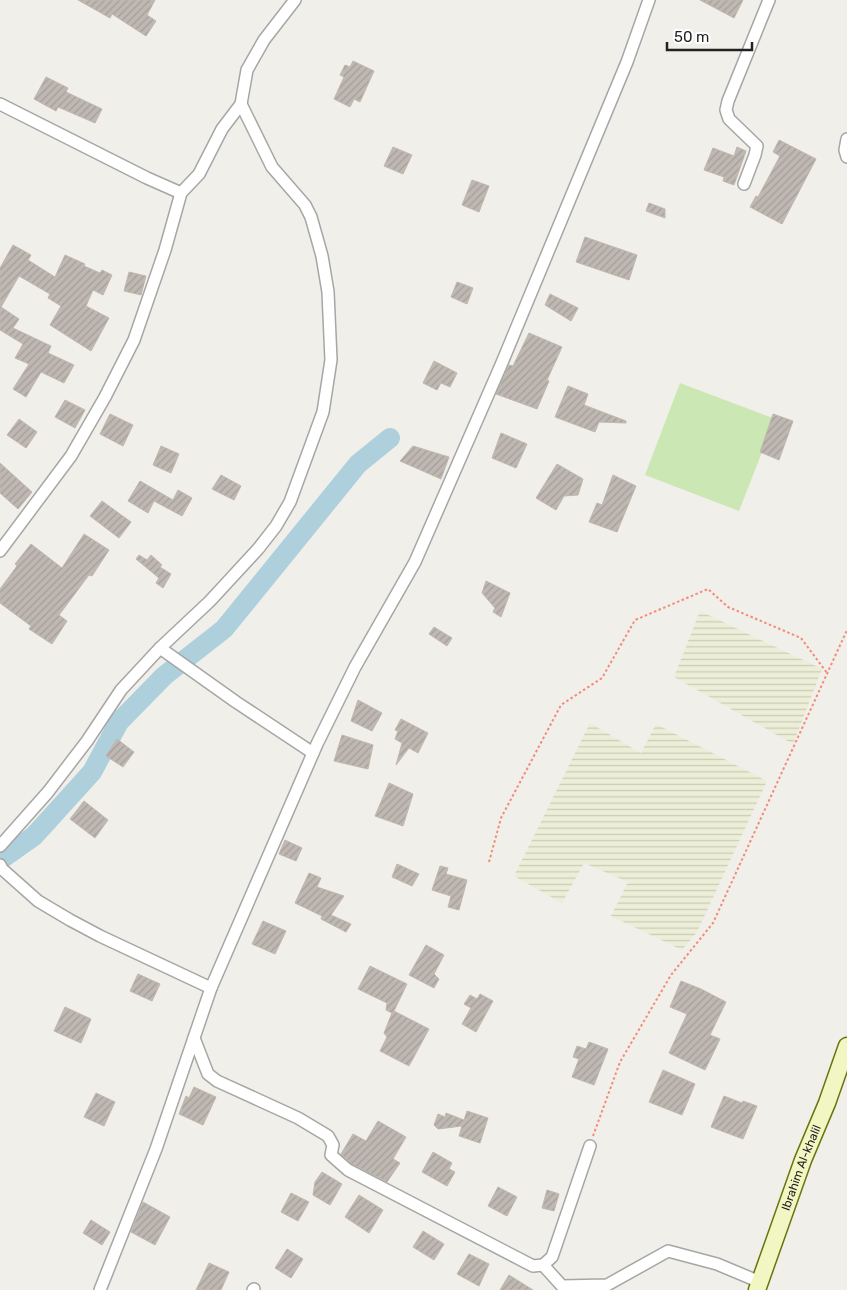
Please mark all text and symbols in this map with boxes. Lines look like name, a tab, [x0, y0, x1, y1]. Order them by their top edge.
scale bar	[667, 20, 752, 52]
text: 50 m	[674, 28, 709, 46]
street label: Ibrahim Al-khalil	[779, 1123, 824, 1213]

